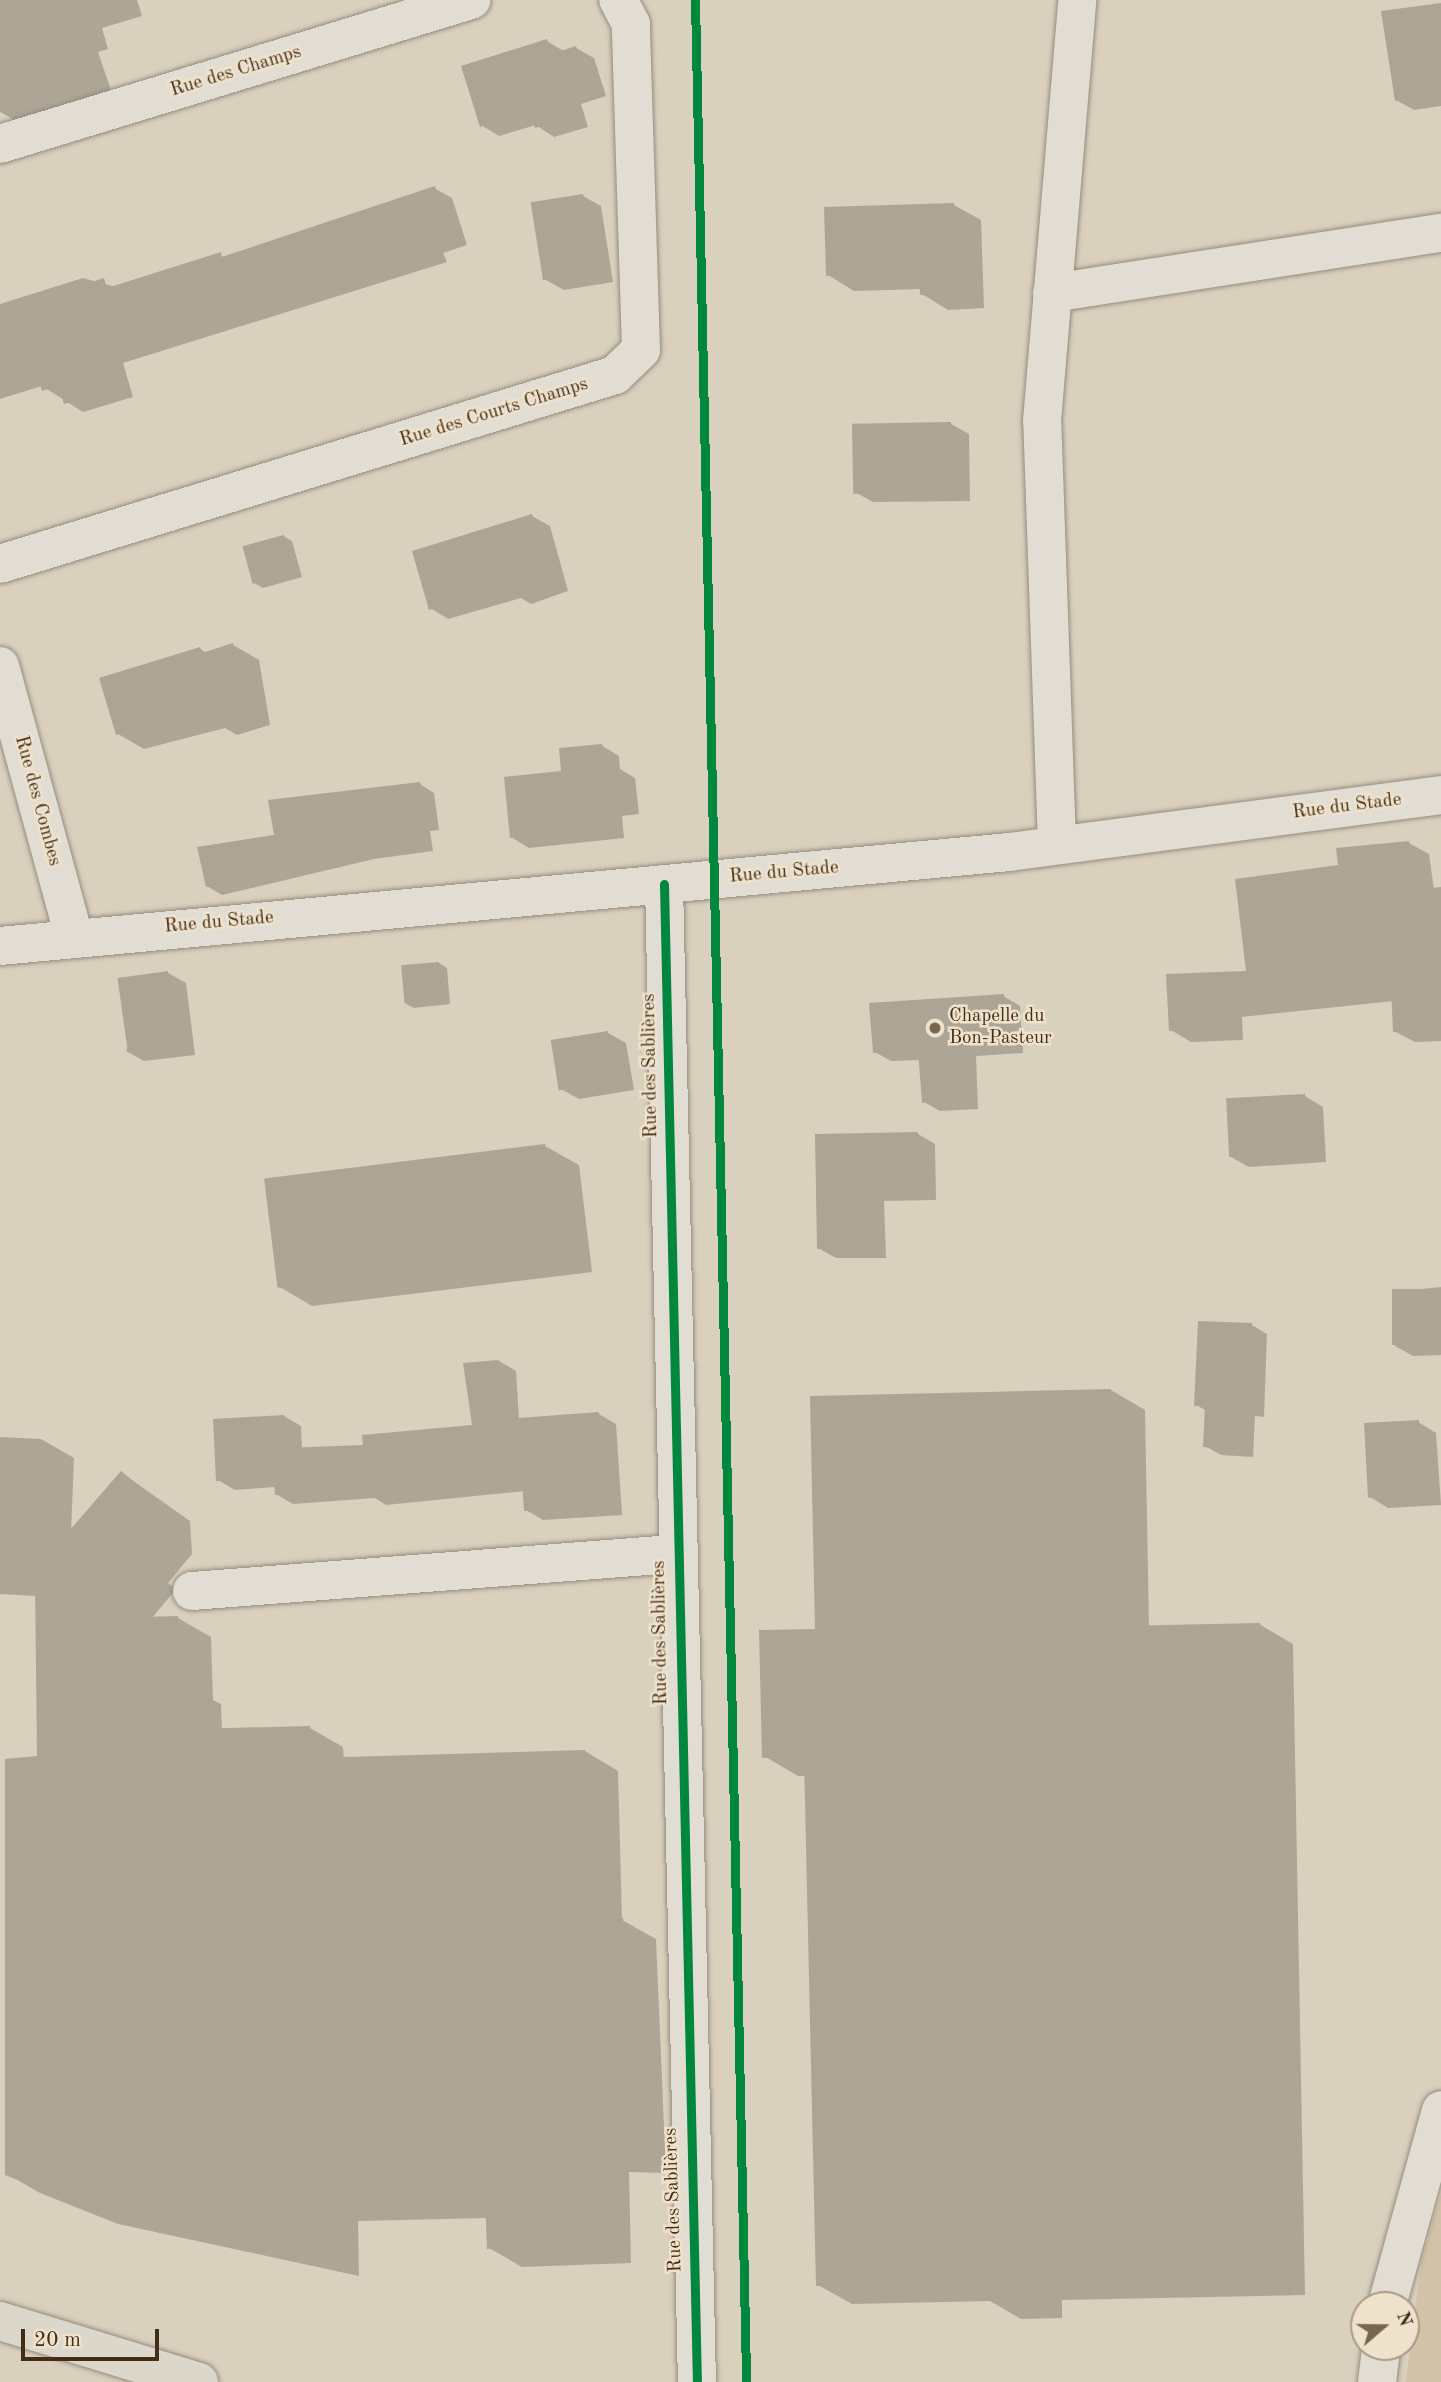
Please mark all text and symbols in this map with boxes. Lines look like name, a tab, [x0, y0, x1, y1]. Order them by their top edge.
street label: Rue des Champs	[168, 41, 304, 103]
street label: Rue des Courts Champs	[397, 373, 591, 453]
street label: Rue des Combes	[9, 733, 65, 869]
street label: Rue du Stade	[1291, 789, 1403, 825]
street label: Rue du Stade	[728, 857, 840, 889]
street label: Rue du Stade	[163, 907, 275, 939]
street label: Rue des Sablières	[638, 993, 664, 1139]
place label: Chapelle du Bon-Pasteur	[949, 1006, 1052, 1050]
marker: Chapelle du Bon-Pasteur	[927, 1020, 943, 1036]
street label: Rue des Sablières	[648, 1560, 674, 1706]
street label: Rue des Sablières	[660, 2127, 688, 2273]
north arrow	[1350, 2291, 1420, 2361]
text: N	[1392, 2309, 1415, 2329]
scale bar	[24, 2316, 163, 2360]
text: 20 m	[34, 2330, 81, 2351]

